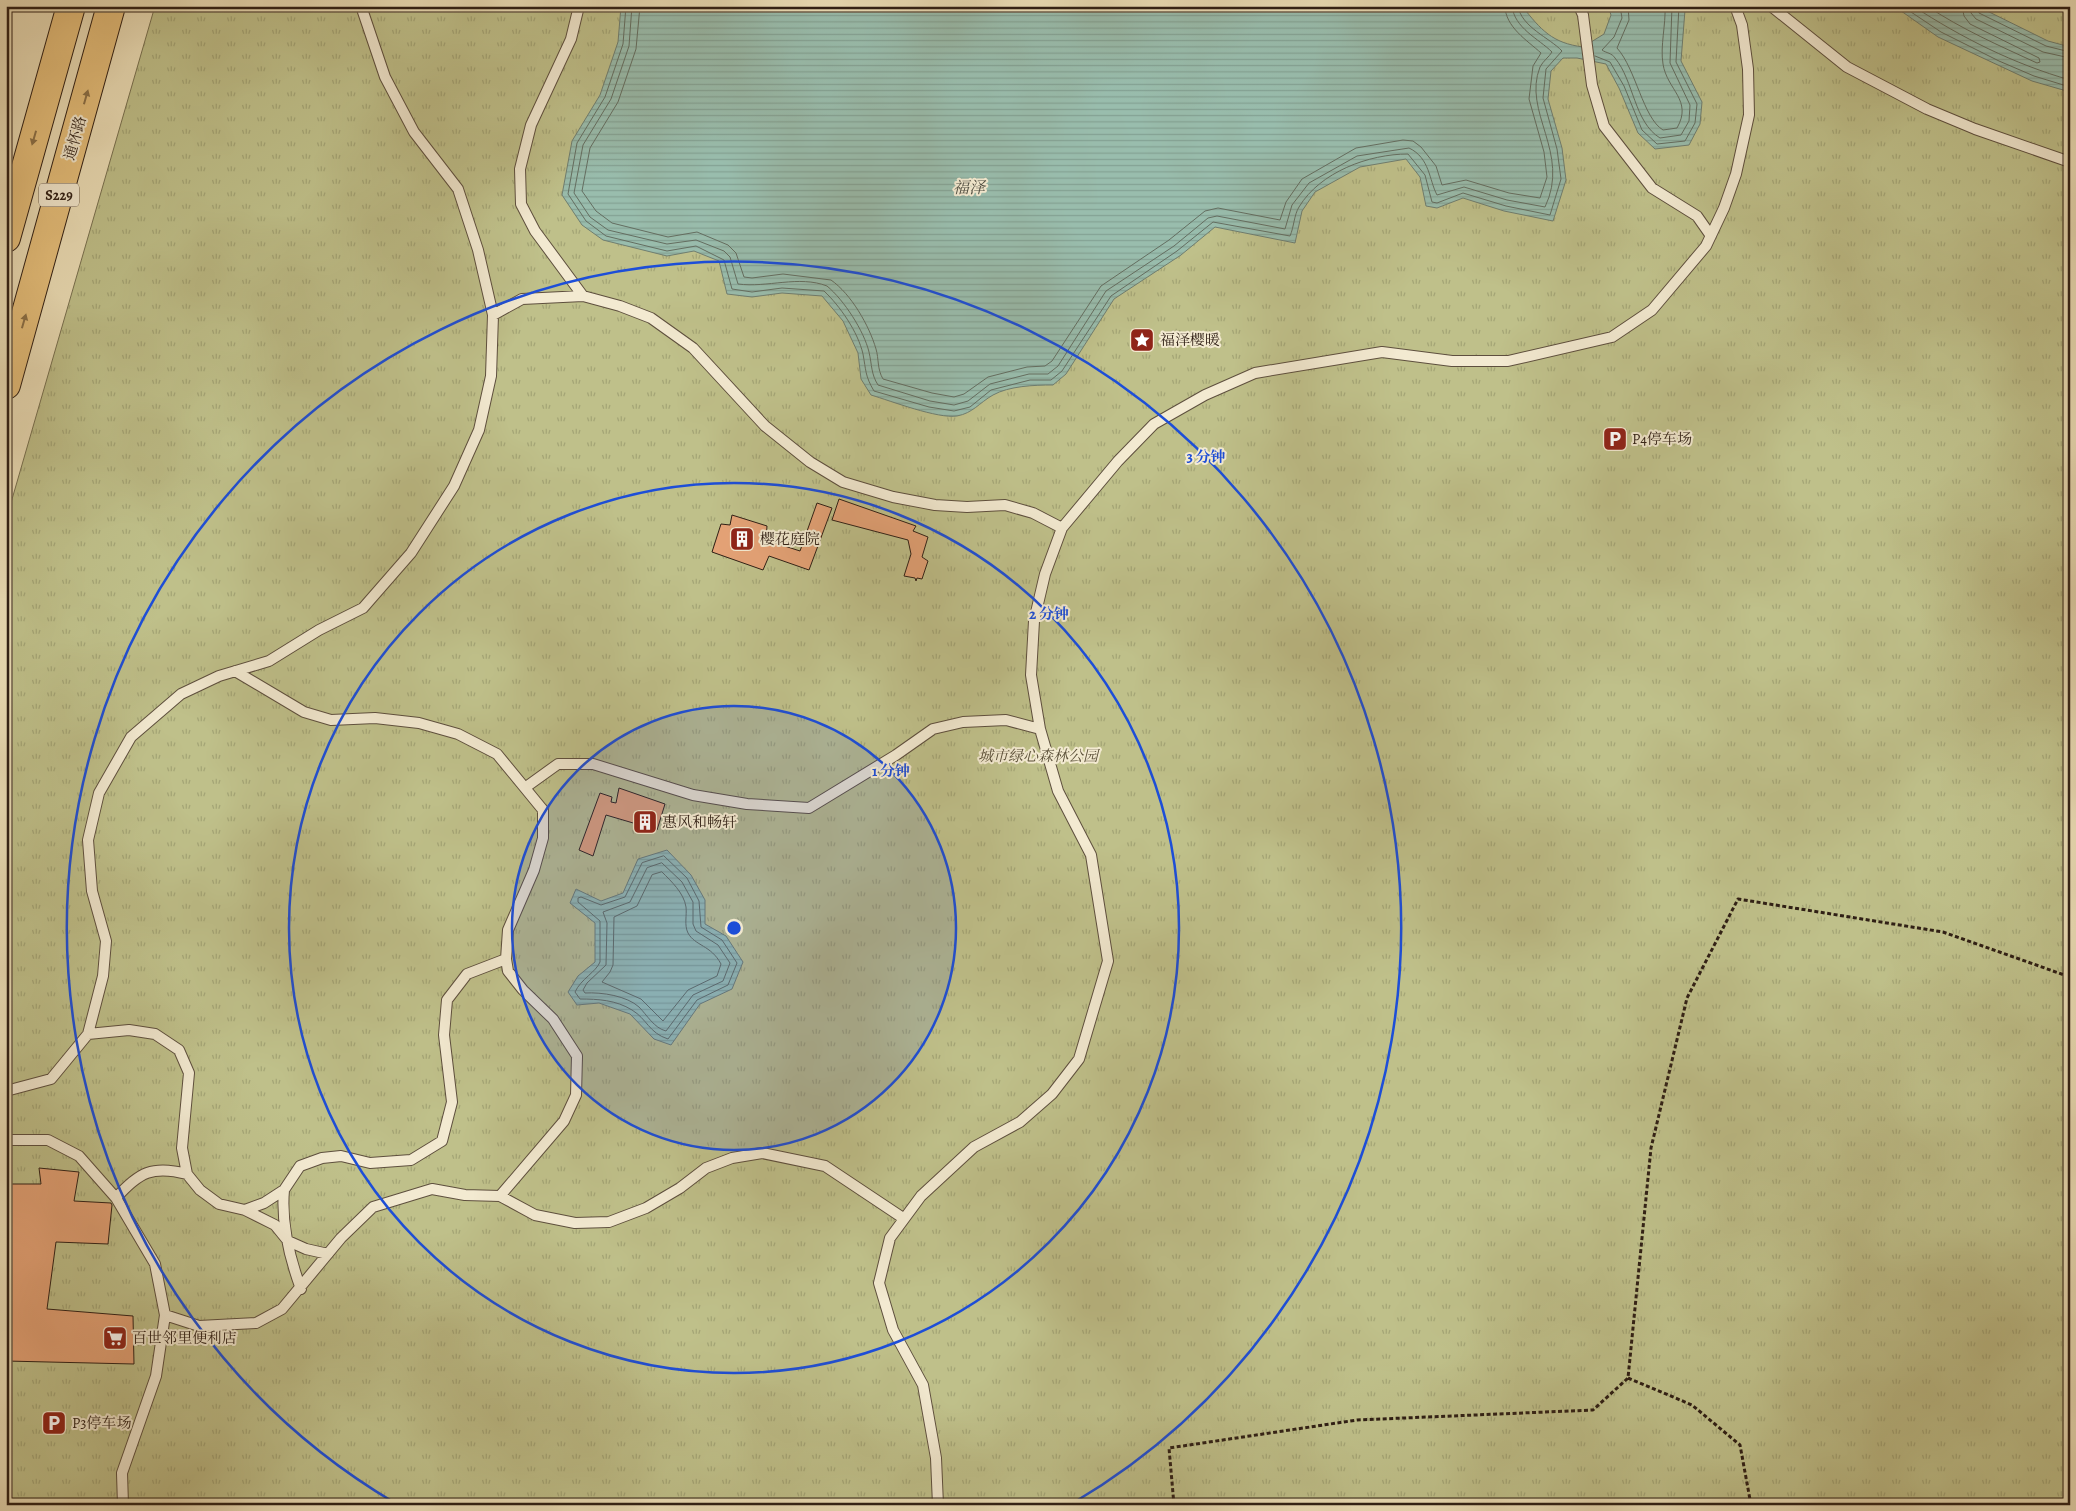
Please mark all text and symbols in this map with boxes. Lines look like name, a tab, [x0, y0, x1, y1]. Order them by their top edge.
one-way arrow	[83, 89, 91, 104]
street label: 通怀路	[59, 114, 91, 162]
one-way arrow	[30, 130, 38, 145]
water label: 福泽	[953, 177, 987, 199]
road number: S229	[39, 184, 79, 206]
one-way arrow	[20, 313, 28, 328]
place icon: 福泽樱暖	[1129, 327, 1155, 353]
place label: 福泽樱暖	[1160, 330, 1220, 350]
parking icon: P4停车场	[1602, 426, 1628, 452]
place label: P4停车场	[1632, 429, 1692, 449]
text: 3 分钟	[1186, 447, 1226, 467]
building icon: 樱花庭院	[729, 526, 755, 552]
place label: 樱花庭院	[760, 529, 820, 549]
text: 2 分钟	[1029, 604, 1069, 624]
park label: 城市绿心森林公园	[978, 746, 1100, 766]
text: 1 分钟	[872, 761, 910, 781]
building icon: 惠风和畅轩	[632, 809, 658, 835]
place label: 惠风和畅轩	[662, 812, 737, 832]
centre of rings	[725, 919, 743, 937]
supermarket icon: 百世邻里便利店	[102, 1325, 128, 1351]
place label: 百世邻里便利店	[132, 1328, 237, 1348]
parking icon: P3停车场	[41, 1410, 67, 1436]
place label: P3停车场	[72, 1413, 132, 1433]

